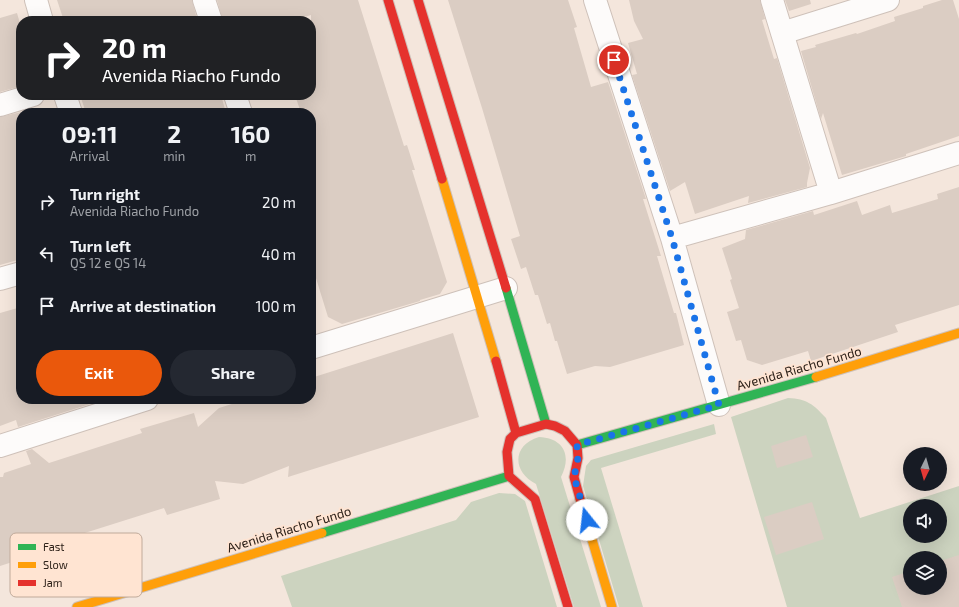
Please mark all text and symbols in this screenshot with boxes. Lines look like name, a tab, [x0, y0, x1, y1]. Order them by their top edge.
text: 20 m	[102, 30, 167, 64]
icon: right	[36, 32, 88, 84]
pin	[597, 43, 631, 77]
icon: arrive	[603, 49, 625, 71]
text: Avenida Riacho Fundo	[102, 64, 281, 86]
text: 09:11	[61, 119, 118, 148]
text: 2	[167, 119, 181, 148]
text: 160	[231, 119, 271, 148]
text: Arrival	[70, 148, 109, 164]
text: min	[163, 148, 185, 164]
text: m	[245, 148, 256, 164]
text: Turn right	[70, 185, 140, 203]
icon: right	[36, 191, 58, 213]
text: 20 m	[262, 193, 296, 211]
text: Avenida Riacho Fundo	[70, 203, 199, 219]
text: Turn left	[70, 237, 131, 255]
icon: left	[36, 243, 58, 265]
text: 40 m	[261, 245, 296, 263]
text: QS 12 e QS 14	[70, 255, 146, 271]
icon: arrive	[36, 295, 58, 317]
text: Arrive at destination	[70, 297, 216, 315]
text: 100 m	[255, 297, 296, 315]
street label: Avenida Riacho Fundo	[735, 343, 863, 393]
button: Exit	[36, 350, 162, 396]
button: Share	[170, 350, 296, 396]
north arrow	[903, 447, 947, 491]
map controls	[903, 447, 947, 595]
position arrow	[566, 499, 608, 541]
button: sound	[903, 499, 947, 543]
street label: Avenida Riacho Fundo	[225, 502, 353, 556]
legend	[10, 533, 142, 597]
text: Fast	[43, 540, 65, 553]
button: layers	[903, 551, 947, 595]
text: Slow	[43, 558, 68, 571]
text: Jam	[43, 576, 62, 589]

